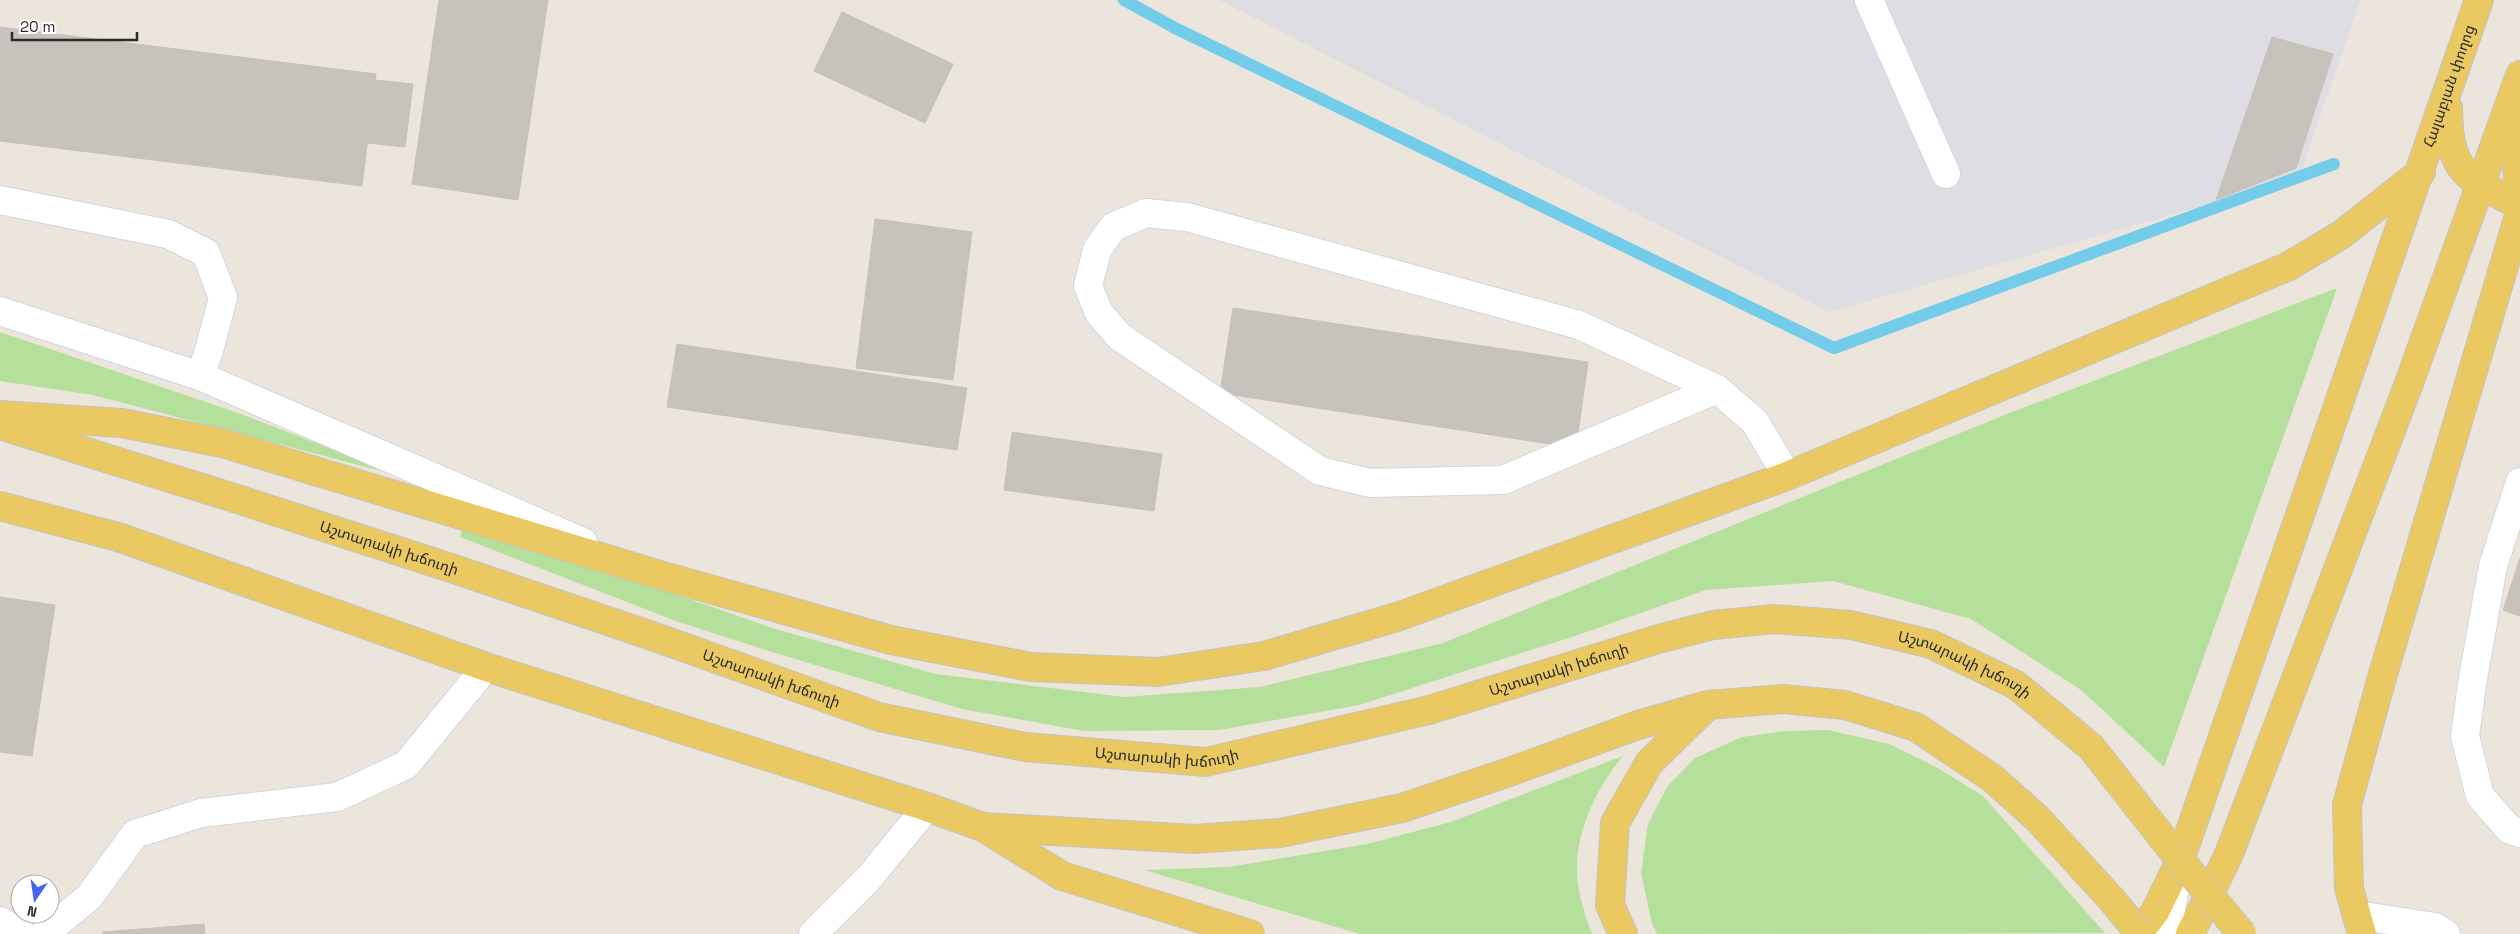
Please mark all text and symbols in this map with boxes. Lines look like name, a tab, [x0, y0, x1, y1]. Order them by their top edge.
scale bar	[12, 10, 138, 42]
text: 20 m	[20, 17, 55, 36]
street label: Հալաբյան փողոց	[2419, 22, 2479, 150]
street label: Աշտարակի խճուղի	[317, 516, 461, 579]
street label: Աշտարակի խճուղի	[1896, 626, 2035, 703]
street label: Աշտարակի խճուղի	[1487, 639, 1631, 700]
street label: Աշտարակի խճուղի	[700, 645, 843, 711]
street label: Աշտարակի խճուղի	[1094, 743, 1241, 771]
north arrow	[10, 874, 60, 924]
text: N	[25, 902, 39, 921]

